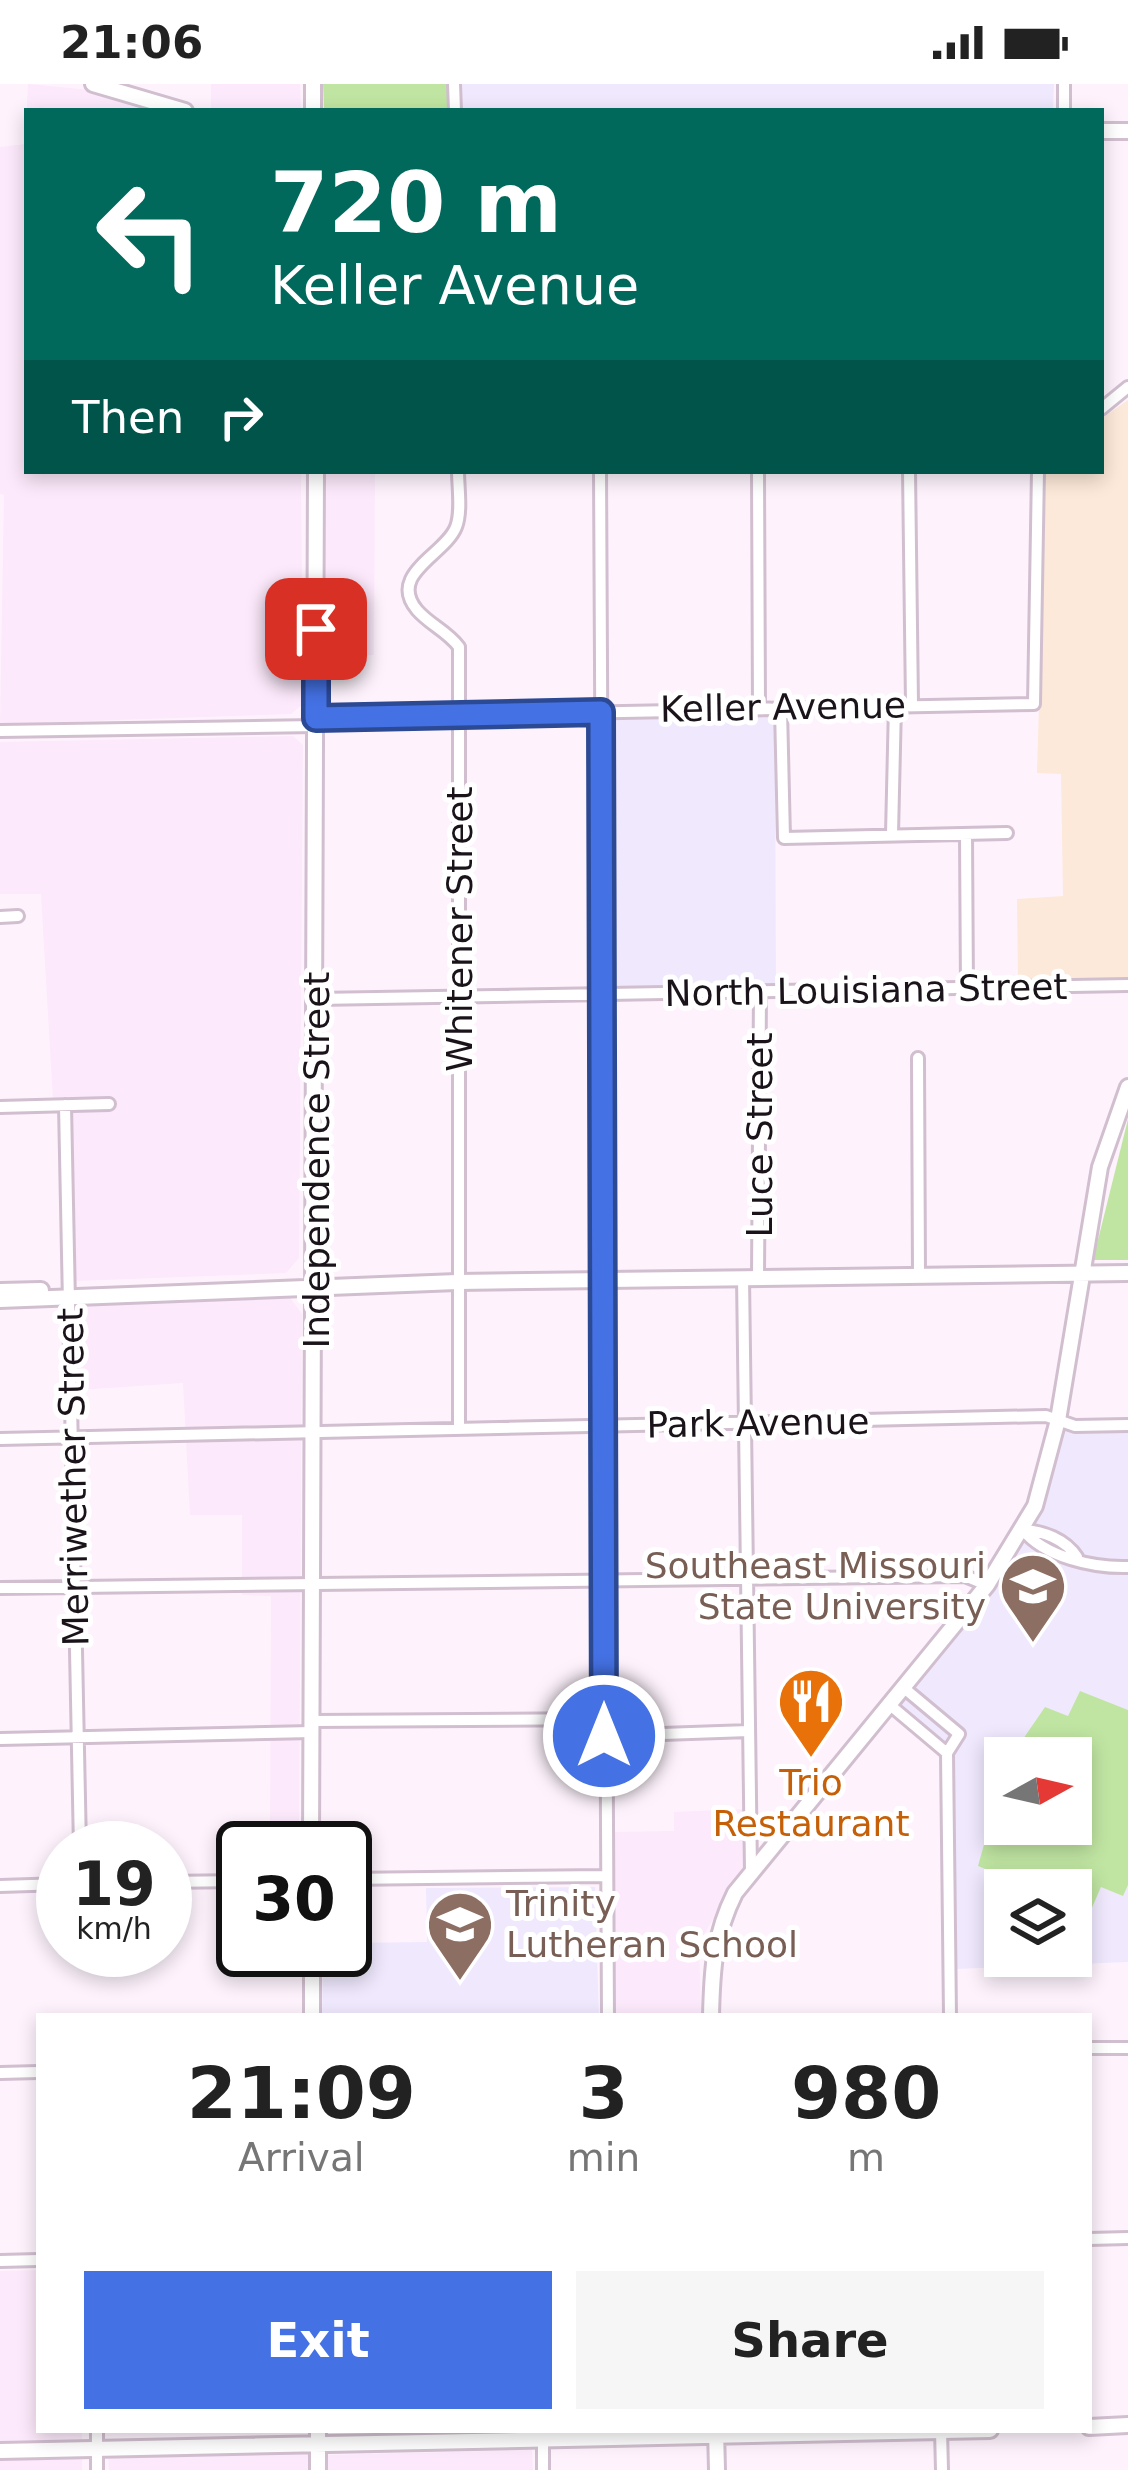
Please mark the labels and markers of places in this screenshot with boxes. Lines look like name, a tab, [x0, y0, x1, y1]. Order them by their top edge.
pin	[265, 578, 367, 680]
place label: Southeast Missouri State University	[645, 1545, 986, 1627]
school or university icon: Southeast Missouri State University	[998, 1551, 1068, 1645]
restaurant icon: Trio Restaurant	[776, 1666, 846, 1760]
place label: Trio Restaurant	[712, 1762, 910, 1844]
place label: Trinity Lutheran School	[505, 1883, 798, 1965]
school or university icon: Trinity Lutheran School	[425, 1889, 495, 1983]

